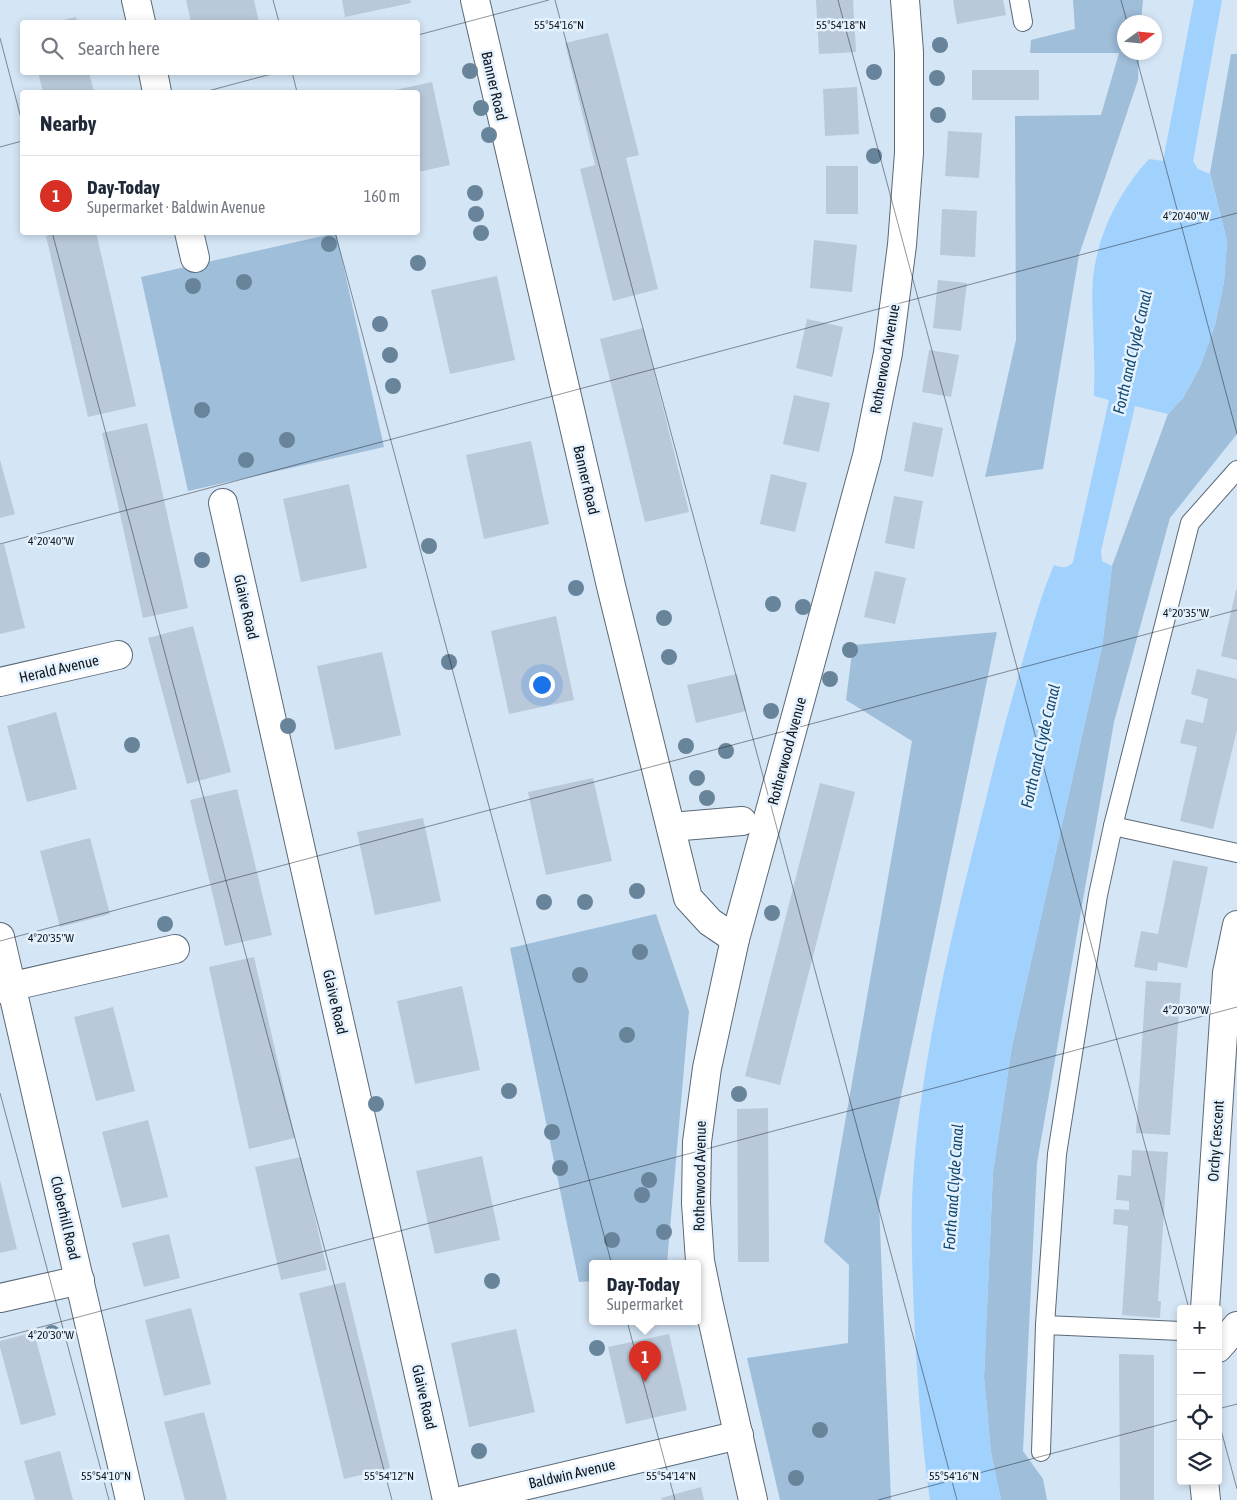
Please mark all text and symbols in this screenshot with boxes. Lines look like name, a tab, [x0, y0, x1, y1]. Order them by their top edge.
north arrow	[1117, 15, 1162, 60]
text: 55°54'16"N	[534, 18, 584, 32]
text: 55°54'18"N	[816, 18, 866, 32]
search box	[20, 20, 420, 75]
icon: search	[38, 34, 66, 62]
text: Search here	[78, 37, 160, 59]
street label: Banner Road	[478, 50, 511, 122]
text: Nearby	[40, 111, 96, 135]
text: Day-Today	[87, 176, 160, 198]
text: 1	[52, 187, 60, 205]
text: 160 m	[364, 187, 400, 205]
text: Supermarket · Baldwin Avenue	[87, 198, 265, 216]
text: 4°20'40"W	[1163, 209, 1209, 223]
water label: Forth and Clyde Canal	[1109, 288, 1156, 416]
street label: Rotherwood Avenue	[867, 303, 903, 415]
street label: Banner Road	[570, 444, 603, 516]
text: 4°20'40"W	[28, 534, 74, 548]
street label: Glaive Road	[231, 573, 262, 641]
text: 4°20'35"W	[1163, 606, 1209, 620]
street label: Herald Avenue	[17, 651, 101, 686]
your location	[529, 672, 555, 698]
water label: Forth and Clyde Canal	[1017, 682, 1064, 810]
street label: Rotherwood Avenue	[764, 695, 809, 807]
text: 4°20'35"W	[28, 931, 74, 945]
street label: Glaive Road	[320, 968, 351, 1036]
text: 4°20'30"W	[1163, 1003, 1209, 1017]
street label: Orchy Crescent	[1204, 1100, 1227, 1182]
street label: Rotherwood Avenue	[690, 1120, 709, 1232]
water label: Forth and Clyde Canal	[940, 1123, 967, 1251]
street label: Cloberhill Road	[48, 1174, 83, 1261]
popup	[589, 1260, 701, 1325]
text: Day-Today	[607, 1273, 680, 1295]
text: Supermarket	[607, 1295, 683, 1313]
map controls	[1177, 1305, 1222, 1485]
button: +	[1177, 1305, 1222, 1350]
text: 4°20'30"W	[28, 1328, 74, 1342]
pin: 1	[629, 1341, 661, 1382]
button: −	[1177, 1350, 1222, 1395]
street label: Glaive Road	[409, 1363, 440, 1431]
button: locate	[1177, 1395, 1222, 1440]
button: layers	[1177, 1440, 1222, 1485]
street label: Baldwin Avenue	[527, 1455, 617, 1492]
text: 55°54'10"N	[81, 1469, 131, 1483]
text: 55°54'12"N	[364, 1469, 414, 1483]
text: 55°54'14"N	[646, 1469, 696, 1483]
text: 55°54'16"N	[929, 1469, 979, 1483]

